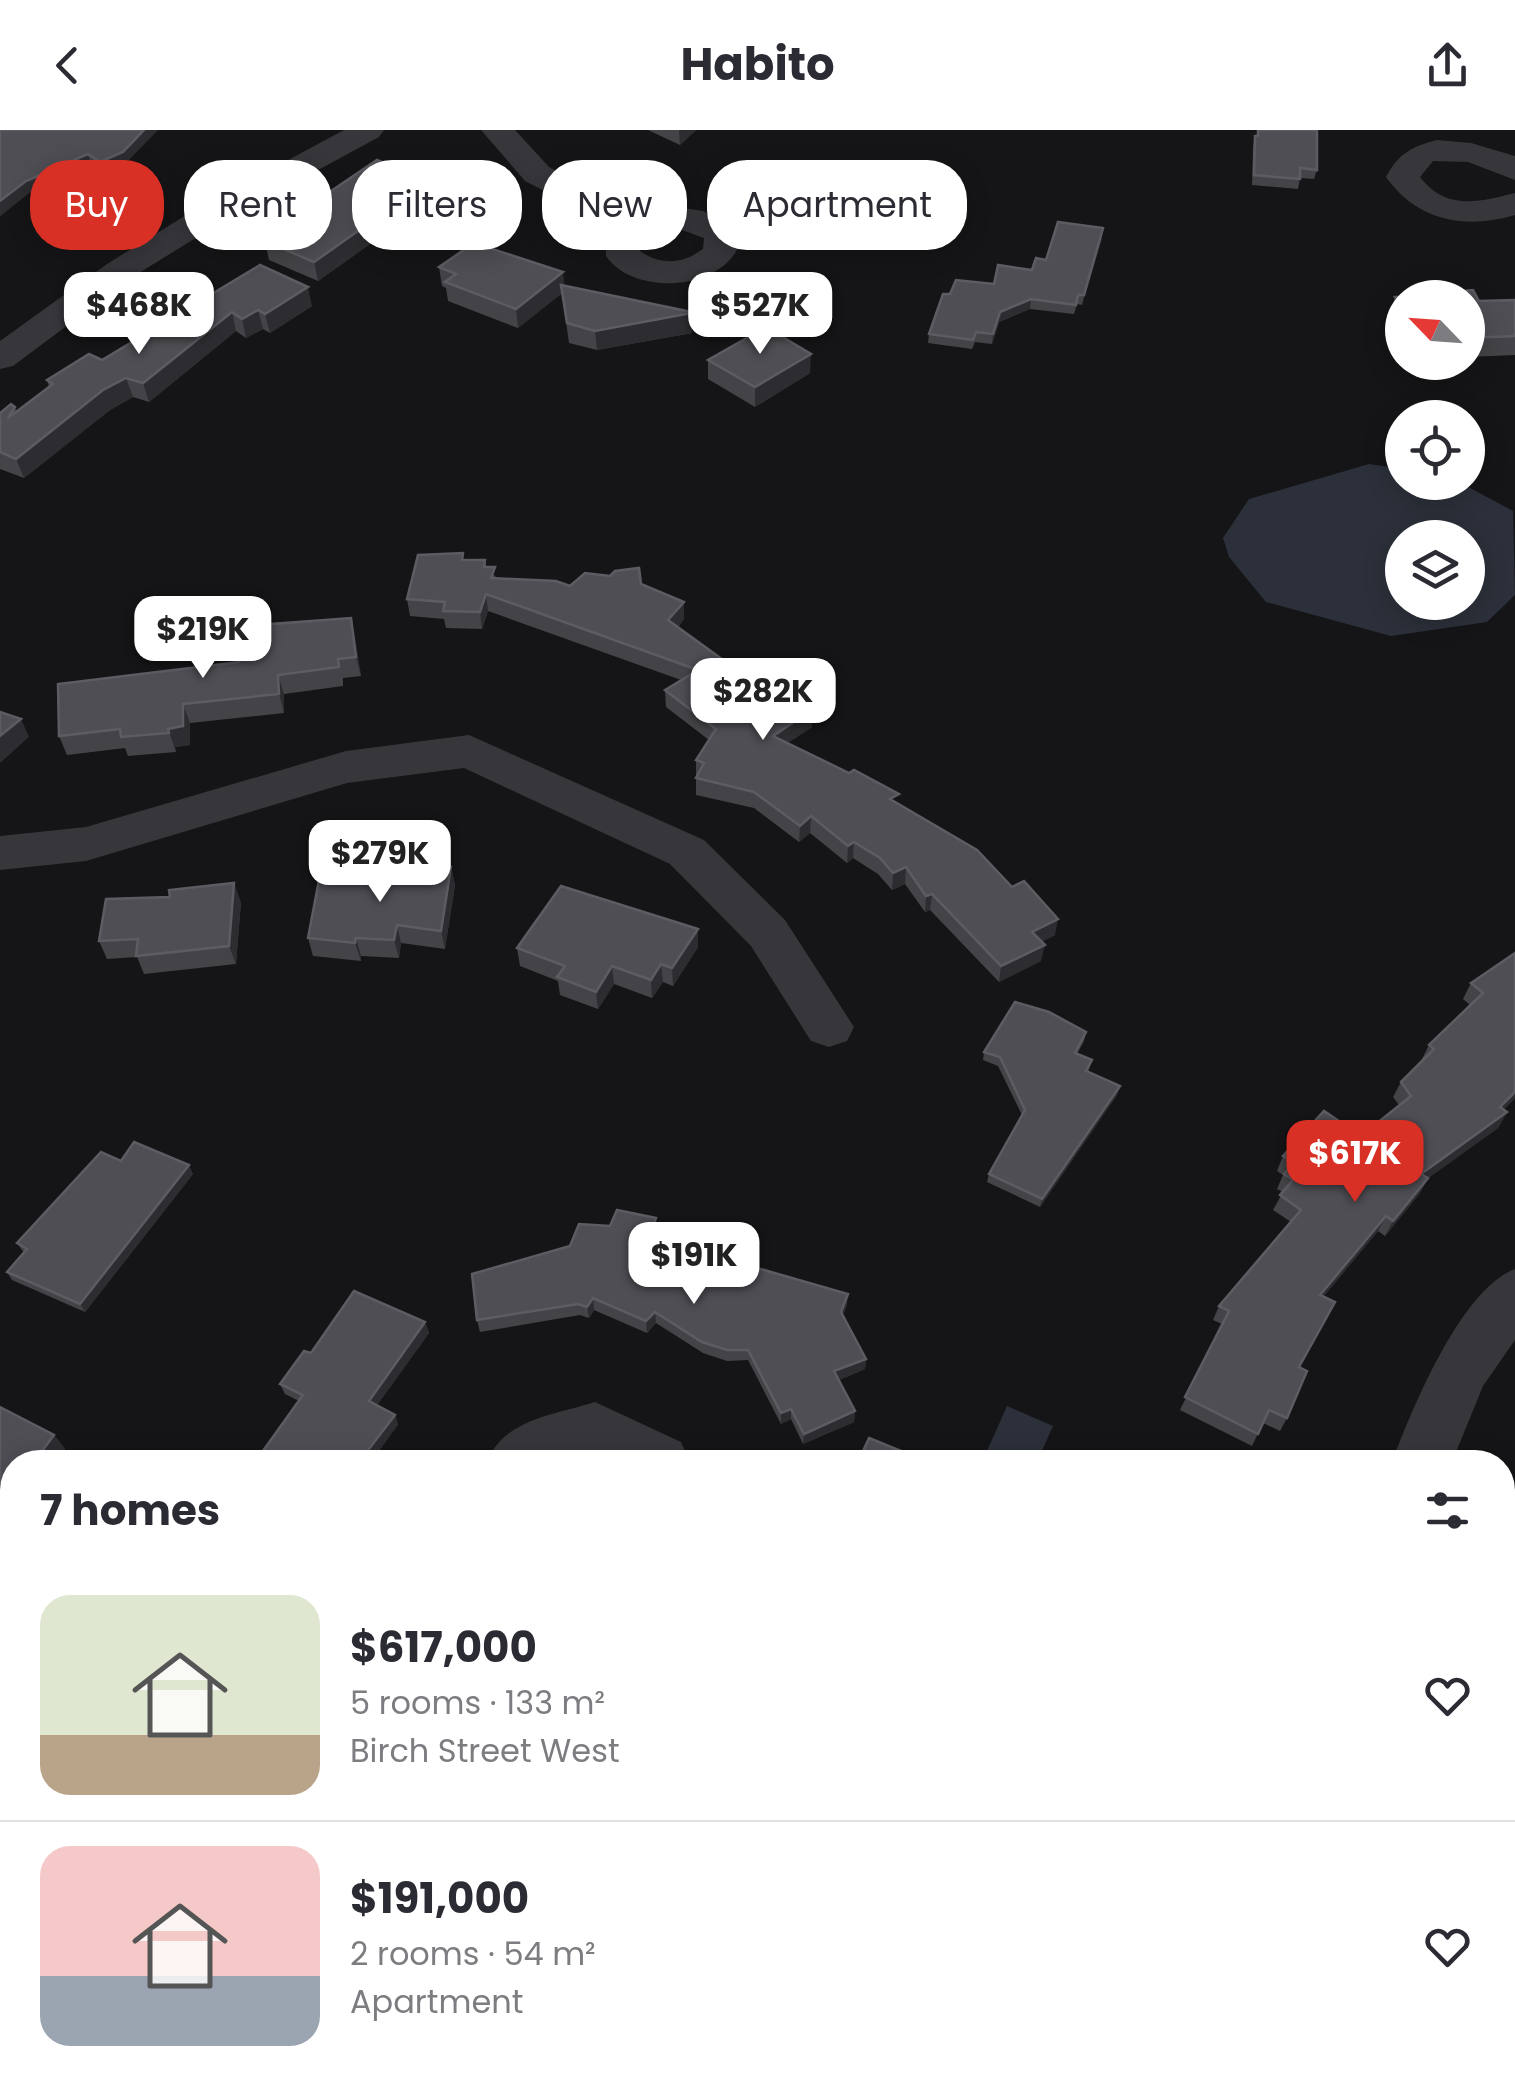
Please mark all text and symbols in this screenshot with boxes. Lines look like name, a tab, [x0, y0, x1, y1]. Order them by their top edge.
text: Habito	[680, 33, 835, 96]
icon: back	[40, 38, 95, 93]
icon: share	[1420, 38, 1475, 93]
chip: Buy	[30, 160, 164, 250]
chip: Rent	[184, 160, 332, 250]
chip: Filters	[352, 160, 522, 250]
chip: New	[542, 160, 687, 250]
chip: Apartment	[707, 160, 967, 250]
pin: $468K	[69, 272, 209, 357]
pin: $527K	[690, 272, 830, 357]
north arrow	[1385, 280, 1485, 380]
map controls	[1385, 280, 1485, 620]
text: $468K	[86, 282, 192, 327]
text: $527K	[710, 282, 810, 327]
button: locate	[1385, 400, 1485, 500]
button: layers	[1385, 520, 1485, 620]
pin: $219K	[133, 596, 273, 681]
text: $219K	[156, 606, 250, 651]
pin: $282K	[693, 658, 833, 743]
text: $282K	[713, 668, 813, 713]
pin: $279K	[310, 820, 450, 905]
text: $279K	[331, 830, 429, 875]
pin: $617K	[1285, 1120, 1425, 1205]
text: $617K	[1309, 1130, 1401, 1175]
pin: $191K	[624, 1222, 764, 1307]
text: $191K	[650, 1232, 738, 1277]
text: 7 homes	[40, 1481, 220, 1540]
icon: filters	[1420, 1483, 1475, 1538]
text: $617,000	[350, 1618, 537, 1677]
icon: home	[120, 1635, 240, 1755]
icon: heart	[1420, 1668, 1475, 1723]
text: 5 rooms · 133 m²	[350, 1680, 605, 1725]
text: Birch Street West	[350, 1728, 620, 1773]
text: $191,000	[350, 1869, 529, 1928]
icon: home	[120, 1886, 240, 2006]
icon: heart	[1420, 1919, 1475, 1974]
text: 2 rooms · 54 m²	[350, 1931, 596, 1976]
text: Apartment	[350, 1979, 523, 2024]

